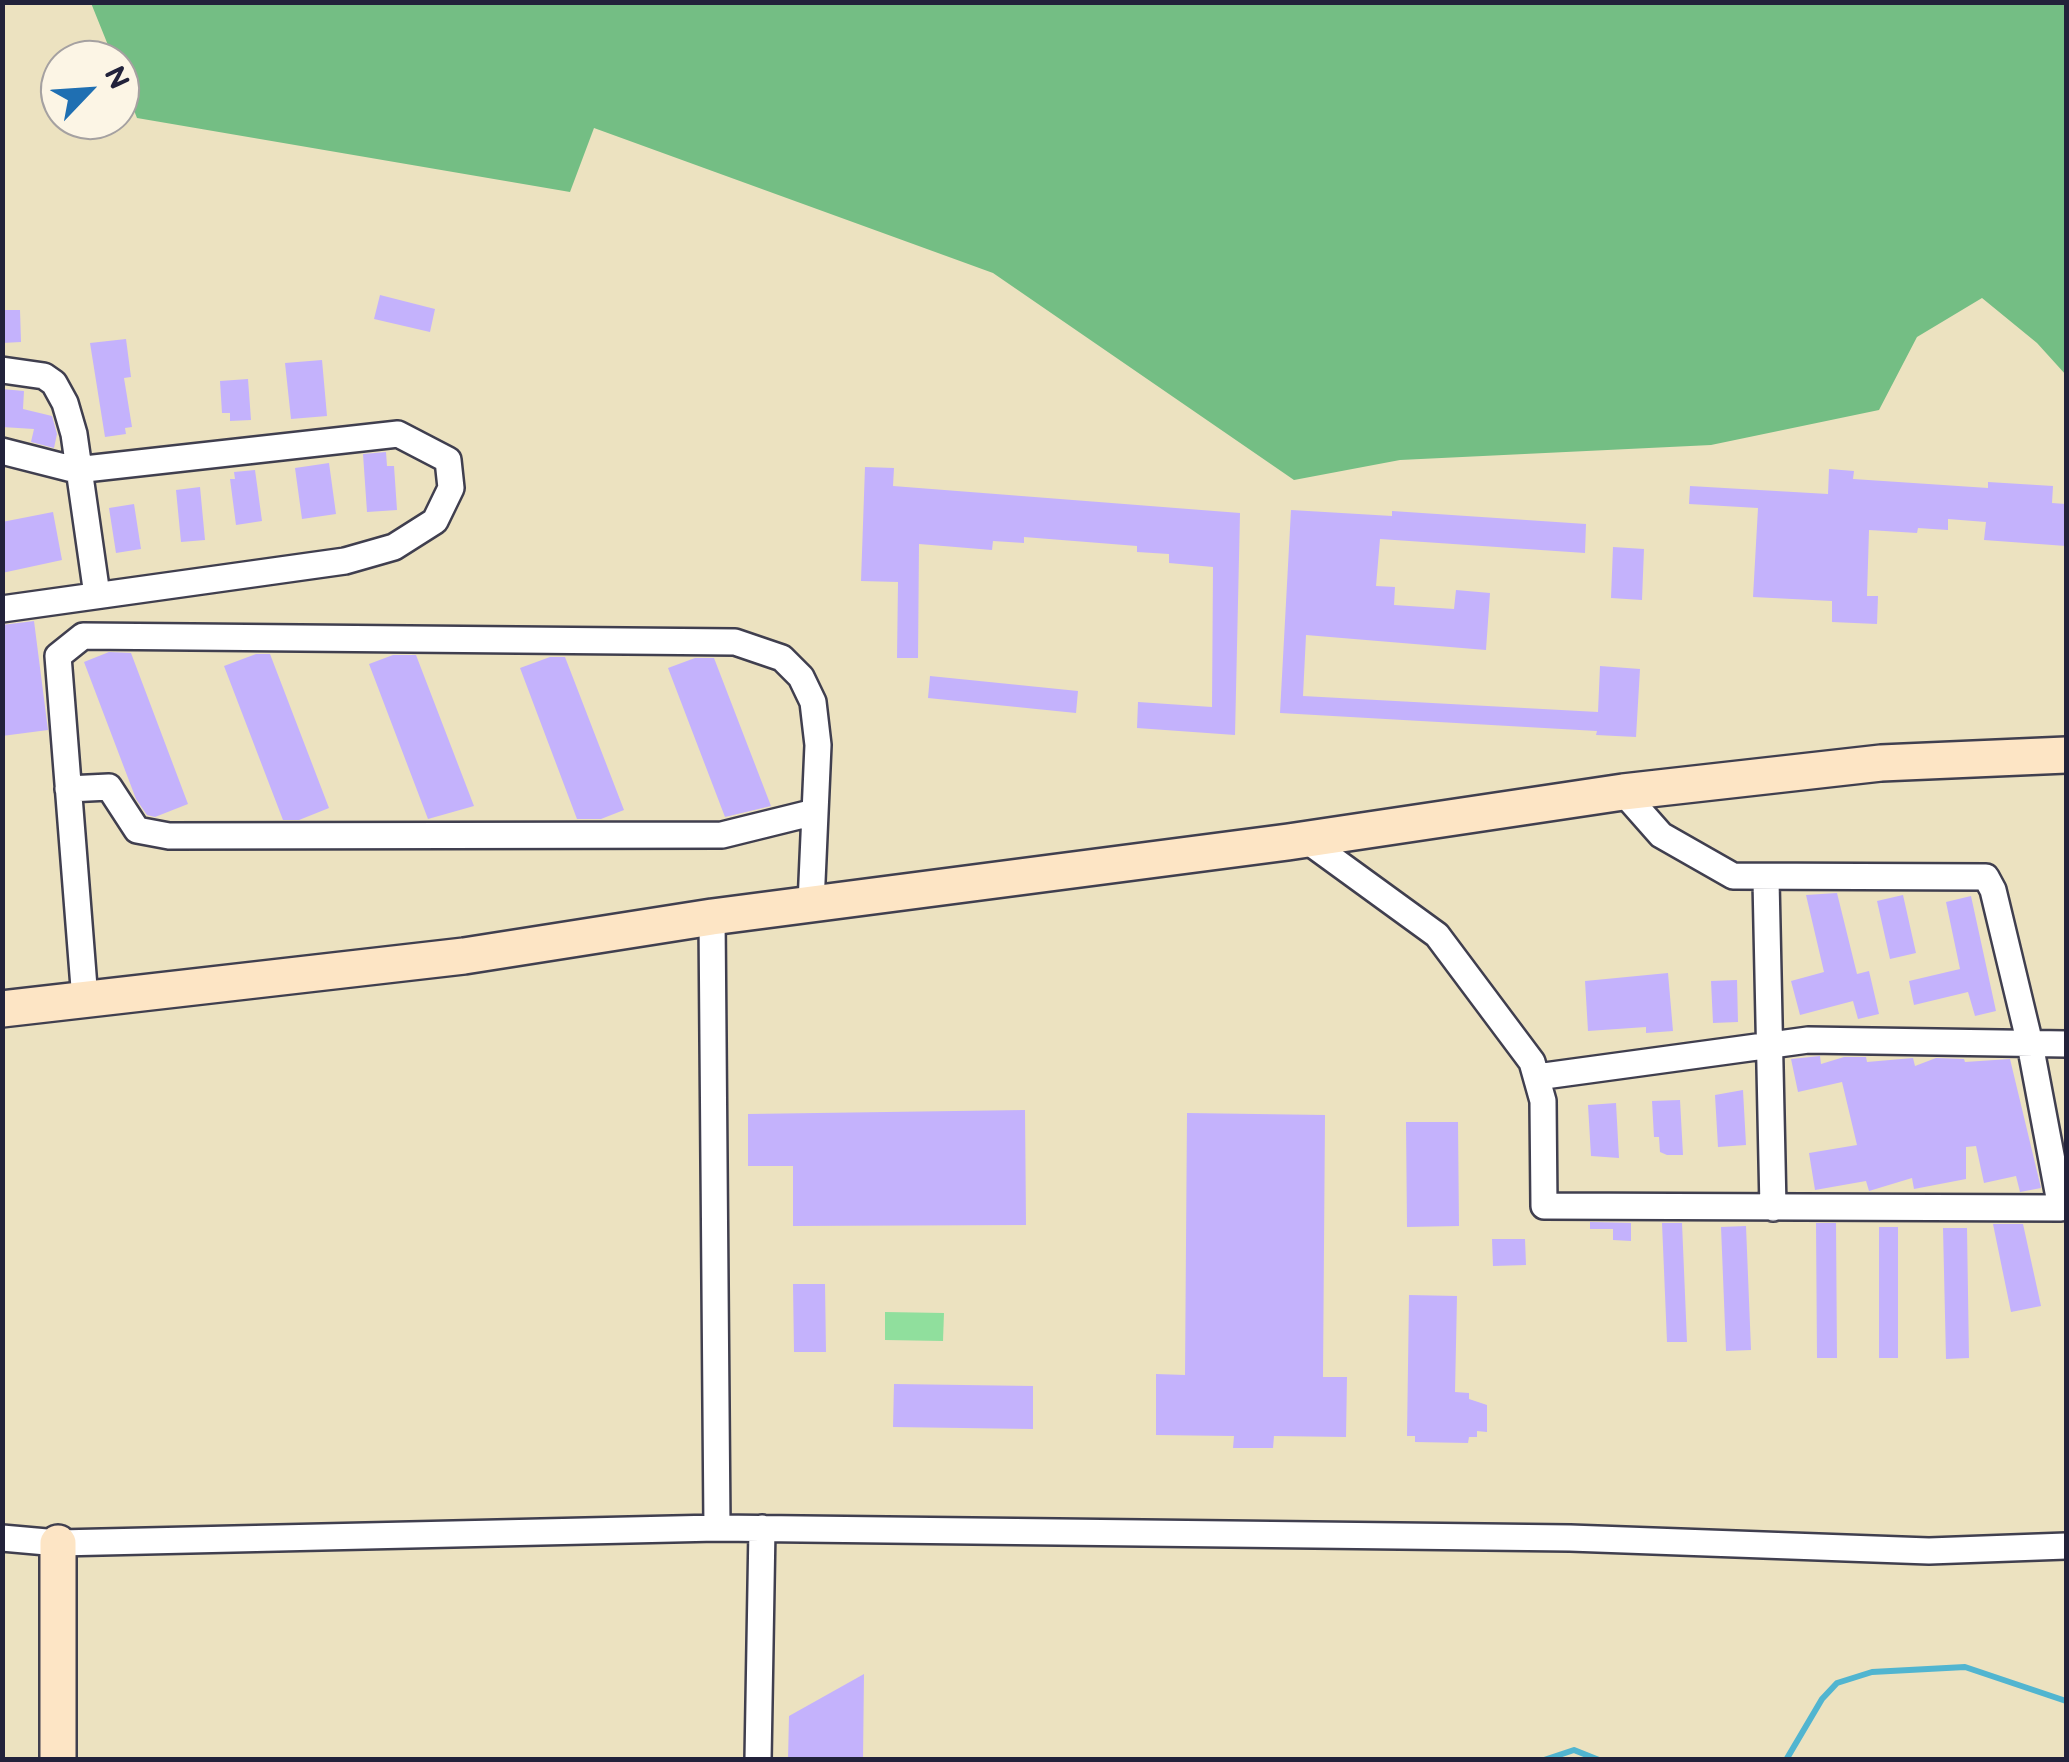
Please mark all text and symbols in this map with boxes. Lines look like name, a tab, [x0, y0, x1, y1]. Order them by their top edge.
north arrow	[40, 40, 140, 140]
text: N	[96, 61, 135, 94]

